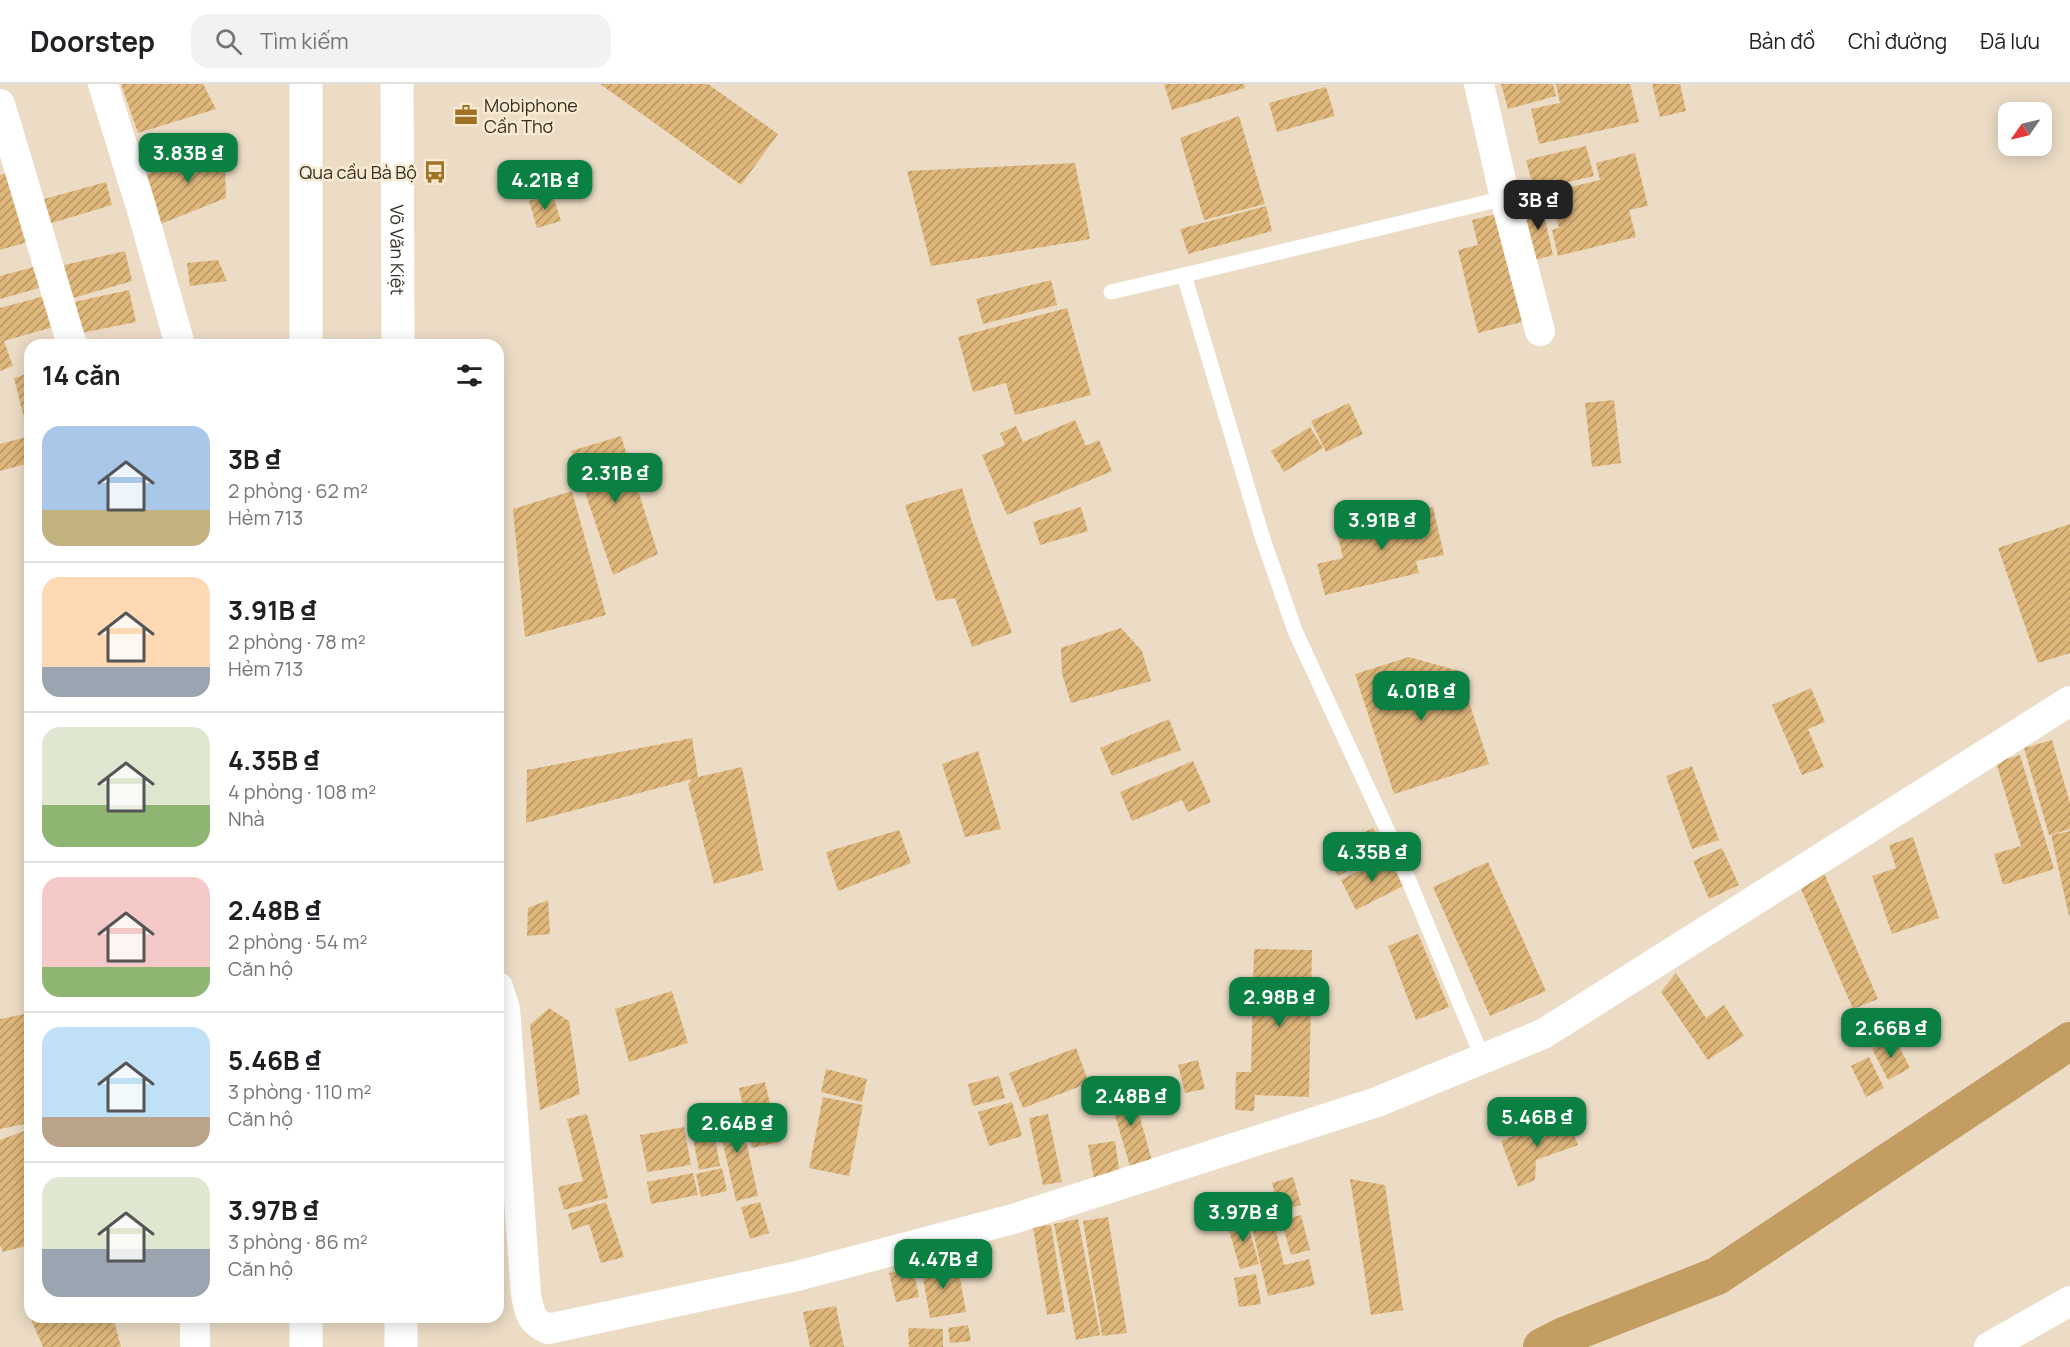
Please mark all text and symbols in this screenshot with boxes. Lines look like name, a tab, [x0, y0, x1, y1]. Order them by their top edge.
search box	[191, 14, 611, 68]
text: Doorstep	[30, 22, 155, 60]
icon: search	[212, 25, 245, 58]
text: Tìm kiếm	[260, 26, 349, 56]
text: Bản đồ	[1749, 27, 1815, 55]
text: Chỉ đường	[1848, 27, 1947, 55]
text: Đã lưu	[1980, 27, 2040, 55]
place label: Mobiphone Cần Thơ	[484, 93, 578, 138]
office icon: Mobiphone Cần Thơ	[453, 102, 479, 128]
north arrow	[1998, 102, 2052, 156]
map controls	[1998, 102, 2052, 156]
pin: 3.83B ₫	[133, 133, 243, 184]
text: 3.83B ₫	[153, 139, 223, 166]
bus stop icon: Qua cầu Bà Bộ	[422, 159, 448, 185]
place label: Qua cầu Bà Bộ	[299, 160, 417, 184]
pin: 4.21B ₫	[490, 160, 600, 211]
text: 4.21B ₫	[511, 166, 579, 193]
pin: 3B ₫	[1502, 180, 1574, 231]
text: 3B ₫	[1518, 186, 1558, 213]
street label: Võ Văn Kiệt	[385, 204, 410, 296]
text: 14 căn	[42, 357, 120, 393]
icon: filters	[453, 359, 486, 392]
text: 3B ₫	[228, 441, 281, 477]
icon: home	[90, 450, 162, 522]
pin: 2.31B ₫	[560, 453, 670, 504]
text: 2.31B ₫	[581, 459, 649, 486]
text: 2 phòng · 62 m²	[228, 477, 368, 504]
pin: 3.91B ₫	[1327, 500, 1437, 551]
text: Hẻm 713	[228, 504, 303, 531]
text: 3.91B ₫	[1348, 506, 1416, 533]
text: 3.91B ₫	[228, 592, 316, 628]
icon: home	[90, 601, 162, 673]
text: 2 phòng · 78 m²	[228, 628, 366, 655]
text: Hẻm 713	[228, 655, 303, 682]
pin: 4.01B ₫	[1366, 671, 1476, 722]
text: 4.01B ₫	[1387, 677, 1455, 704]
text: 4.35B ₫	[228, 742, 319, 778]
icon: home	[90, 751, 162, 823]
text: 4 phòng · 108 m²	[228, 778, 376, 805]
text: Nhà	[228, 805, 265, 832]
pin: 4.35B ₫	[1317, 832, 1427, 883]
text: 4.35B ₫	[1337, 838, 1407, 865]
text: 2.48B ₫	[228, 892, 321, 928]
icon: home	[90, 901, 162, 973]
text: 2 phòng · 54 m²	[228, 928, 368, 955]
text: Căn hộ	[228, 955, 293, 982]
pin: 2.98B ₫	[1224, 977, 1334, 1028]
text: 2.98B ₫	[1243, 983, 1315, 1010]
pin: 2.66B ₫	[1836, 1008, 1946, 1059]
text: 2.66B ₫	[1855, 1014, 1927, 1041]
text: 5.46B ₫	[228, 1042, 321, 1078]
icon: home	[90, 1051, 162, 1123]
pin: 2.48B ₫	[1076, 1076, 1186, 1127]
text: 3 phòng · 110 m²	[228, 1078, 372, 1105]
text: 2.48B ₫	[1095, 1082, 1167, 1109]
pin: 5.46B ₫	[1482, 1097, 1592, 1148]
pin: 2.64B ₫	[682, 1103, 792, 1154]
text: 5.46B ₫	[1501, 1103, 1573, 1130]
text: Căn hộ	[228, 1105, 293, 1132]
text: 2.64B ₫	[701, 1109, 773, 1136]
text: 3.97B ₫	[228, 1192, 319, 1228]
pin: 3.97B ₫	[1188, 1192, 1298, 1243]
text: 3.97B ₫	[1208, 1198, 1278, 1225]
icon: home	[90, 1201, 162, 1273]
text: 3 phòng · 86 m²	[228, 1228, 368, 1255]
pin: 4.47B ₫	[888, 1239, 998, 1290]
text: 4.47B ₫	[908, 1245, 978, 1272]
text: Căn hộ	[228, 1255, 293, 1282]

